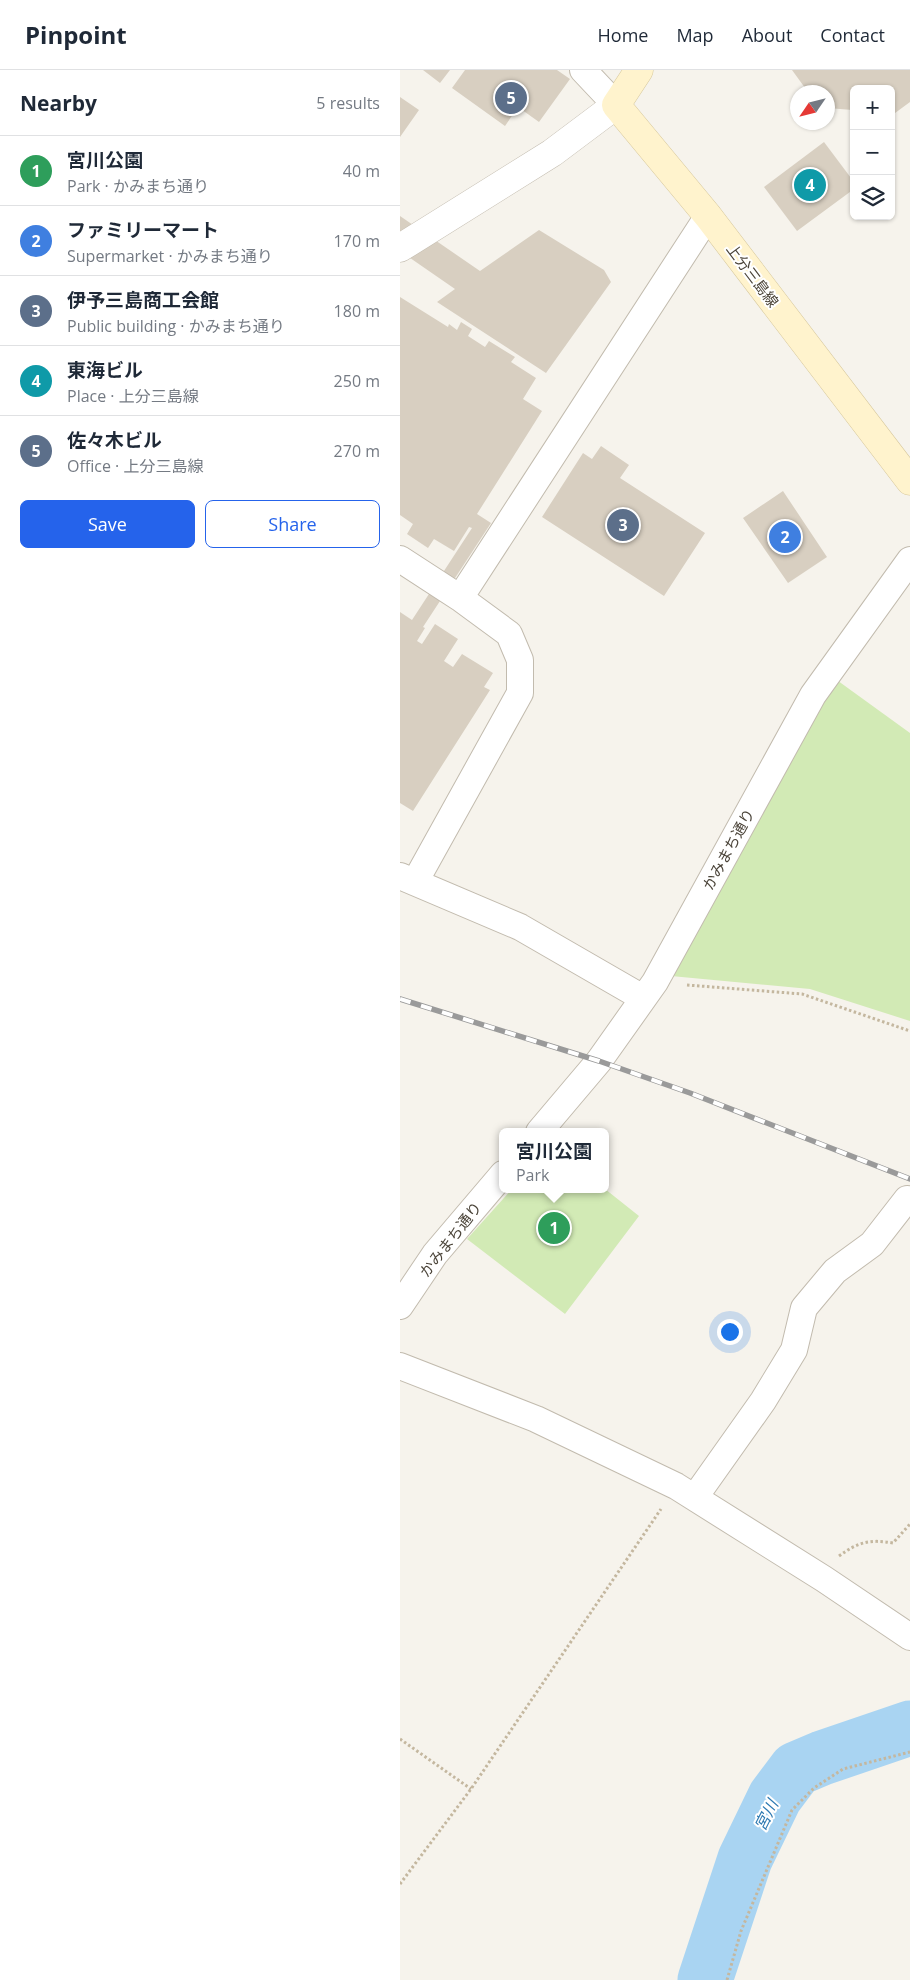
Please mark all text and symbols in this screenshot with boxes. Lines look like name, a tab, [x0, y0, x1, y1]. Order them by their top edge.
text: Pinpoint	[25, 18, 127, 51]
text: Home	[598, 23, 648, 47]
text: Map	[676, 23, 714, 47]
text: About	[742, 23, 792, 47]
text: Contact	[820, 23, 885, 47]
pin: 5	[495, 79, 527, 117]
north arrow	[790, 85, 835, 130]
map controls	[850, 85, 895, 220]
button: +	[850, 85, 895, 130]
text: Nearby	[20, 89, 97, 117]
text: 5 results	[316, 92, 380, 114]
button: −	[850, 130, 895, 175]
text: 宮川公園	[67, 147, 143, 173]
text: 1	[31, 160, 41, 182]
text: 40 m	[343, 160, 380, 182]
pin: 4	[794, 166, 826, 204]
text: Park · かみまち通り	[67, 175, 209, 197]
button: layers	[850, 175, 895, 220]
text: ファミリーマート	[67, 217, 219, 243]
text: 2	[31, 230, 41, 252]
text: 170 m	[334, 230, 380, 252]
street label: 上分三島線	[722, 239, 784, 311]
text: Supermarket · かみまち通り	[67, 245, 273, 267]
text: 伊予三島商工会館	[67, 287, 219, 313]
text: 3	[31, 300, 41, 322]
text: 180 m	[334, 300, 380, 322]
text: Public building · かみまち通り	[67, 315, 285, 337]
text: 東海ビル	[67, 357, 143, 383]
text: 4	[31, 370, 41, 392]
text: 250 m	[334, 370, 380, 392]
text: Place · 上分三島線	[67, 385, 199, 407]
text: 佐々木ビル	[67, 427, 162, 453]
text: 5	[31, 440, 41, 462]
text: 270 m	[334, 440, 380, 462]
text: Office · 上分三島線	[67, 455, 203, 477]
button: Save	[20, 500, 195, 548]
button: Share	[205, 500, 380, 548]
pin: 3	[607, 506, 639, 544]
pin: 2	[769, 518, 801, 556]
street label: かみまち通り	[697, 805, 759, 893]
popup	[499, 1128, 609, 1193]
text: 宮川公園	[516, 1138, 592, 1164]
text: Park	[516, 1164, 549, 1186]
street label: かみまち通り	[414, 1197, 486, 1281]
pin: 1	[538, 1209, 570, 1247]
your location	[717, 1319, 743, 1345]
water label: 宮川	[749, 1794, 784, 1834]

